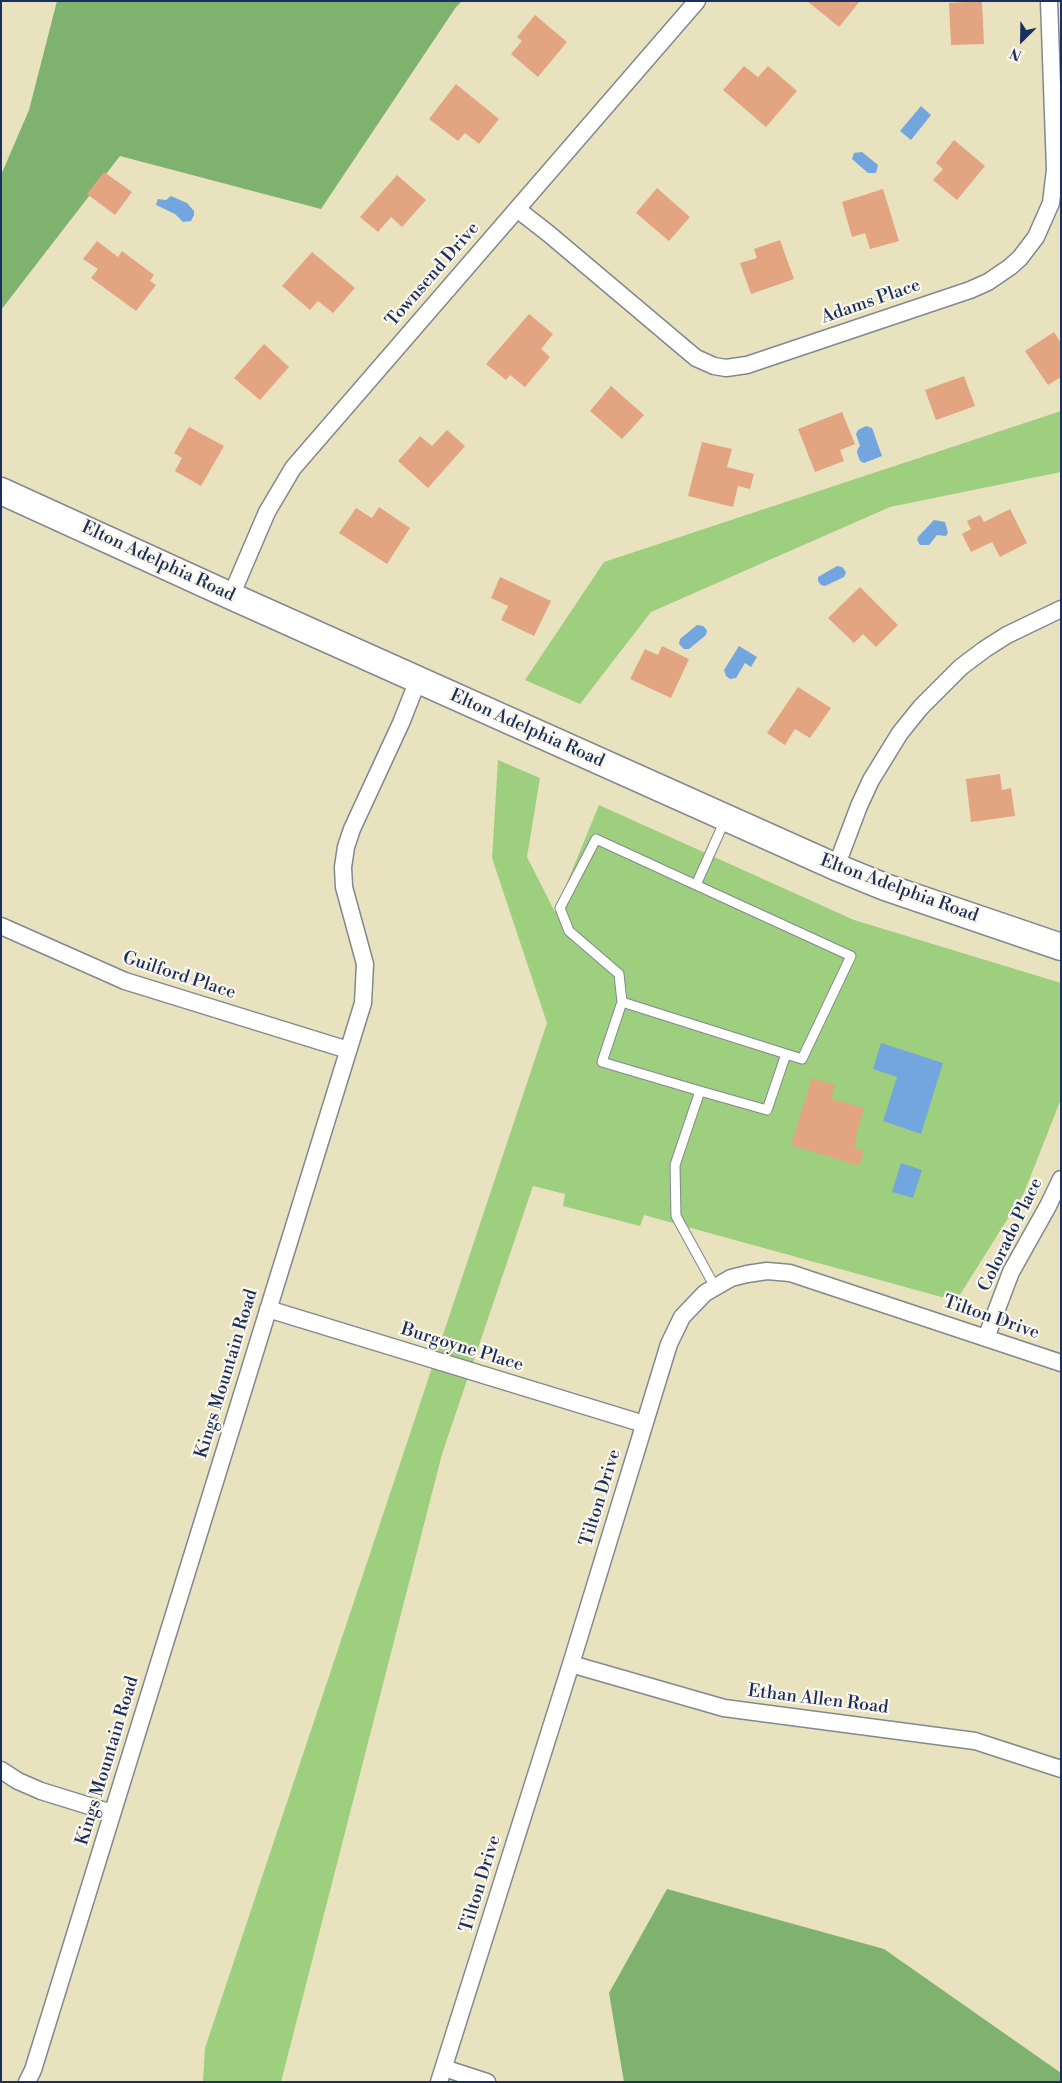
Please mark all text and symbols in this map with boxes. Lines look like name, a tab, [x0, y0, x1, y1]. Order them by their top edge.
north arrow	[997, 15, 1047, 65]
text: N	[1008, 43, 1025, 64]
street label: Townsend Drive	[382, 218, 484, 332]
street label: Adams Place	[818, 275, 924, 329]
street label: Elton Adelphia Road	[78, 517, 238, 607]
street label: Elton Adelphia Road	[446, 685, 608, 773]
street label: Elton Adelphia Road	[817, 850, 981, 928]
street label: Guilford Place	[120, 948, 238, 1004]
street label: Colorado Place	[974, 1175, 1048, 1295]
street label: Kings Mountain Road	[191, 1287, 263, 1461]
street label: Tilton Drive	[940, 1291, 1042, 1345]
street label: Burgoyne Place	[398, 1319, 526, 1377]
street label: Tilton Drive	[576, 1447, 626, 1549]
street label: Kings Mountain Road	[72, 1674, 144, 1848]
street label: Ethan Allen Road	[746, 1681, 890, 1719]
street label: Tilton Drive	[456, 1833, 506, 1935]

